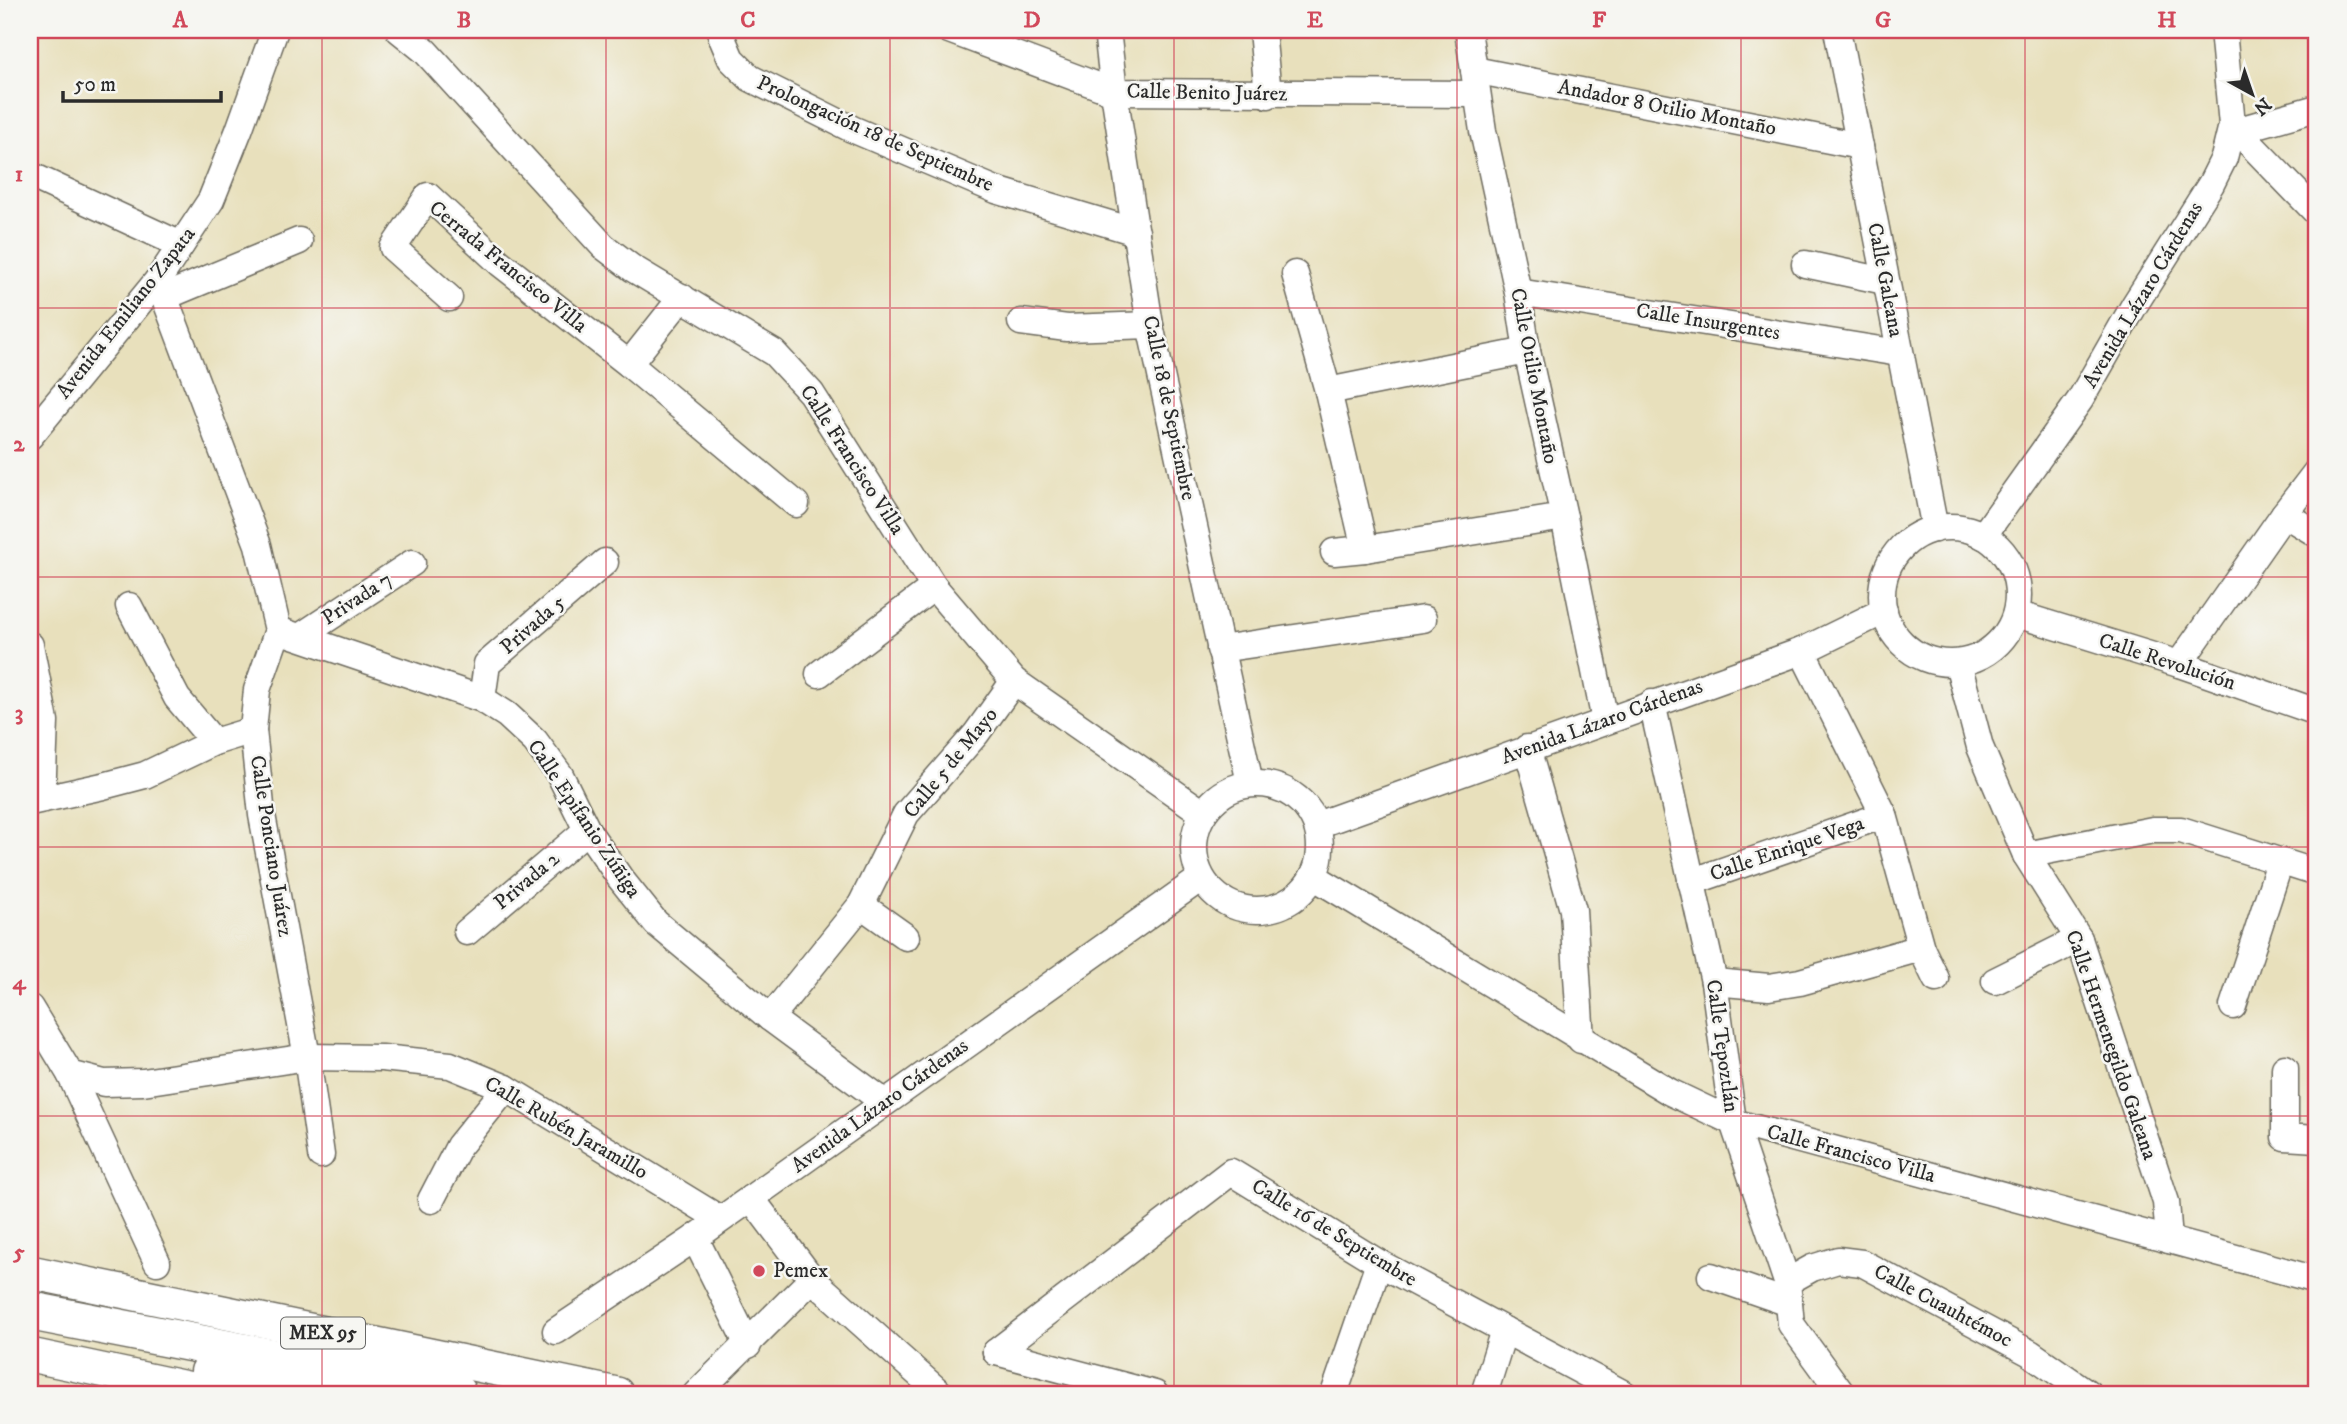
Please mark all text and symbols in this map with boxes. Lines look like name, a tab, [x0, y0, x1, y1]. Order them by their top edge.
text: A	[172, 6, 189, 35]
text: B	[457, 6, 471, 35]
text: C	[740, 6, 756, 35]
text: D	[1023, 6, 1041, 35]
text: E	[1307, 6, 1323, 35]
text: F	[1592, 6, 1607, 35]
text: G	[1875, 6, 1891, 35]
text: H	[2157, 6, 2177, 35]
scale bar	[63, 60, 220, 104]
north arrow	[2218, 60, 2288, 130]
street label: Prolongación 18 de Septiembre	[753, 70, 998, 198]
text: 50 m	[74, 72, 116, 98]
street label: Andador 8 Otilio Montaño	[1556, 74, 1778, 142]
street label: Calle Benito Juárez	[1126, 79, 1288, 107]
text: N	[2248, 92, 2275, 120]
text: 1	[15, 160, 23, 189]
street label: Cerrada Francisco Villa	[424, 195, 592, 339]
street label: Avenida Lázaro Cárdenas	[2077, 197, 2209, 393]
street label: Calle Galeana	[1861, 221, 1909, 339]
street label: Avenida Emiliano Zapata	[51, 222, 201, 404]
street label: Calle Otilio Montaño	[1504, 286, 1564, 466]
street label: Calle Insurgentes	[1634, 298, 1782, 346]
street label: Calle 18 de Septiembre	[1137, 313, 1201, 503]
street label: Calle Francisco Villa	[794, 380, 910, 540]
text: 2	[13, 430, 25, 459]
street label: Privada 7	[317, 567, 397, 631]
street label: Privada 5	[495, 590, 571, 660]
street label: Calle Revolución	[2095, 628, 2239, 696]
street label: Avenida Lázaro Cárdenas	[1498, 673, 1706, 771]
text: 3	[15, 699, 23, 728]
street label: Calle 5 de Mayo	[898, 702, 1004, 824]
street label: Calle Epifanio Zúñiga	[521, 735, 647, 903]
street label: Calle Ponciano Juárez	[244, 754, 298, 938]
street label: Calle Enrique Vega	[1706, 810, 1868, 888]
street label: Privada 2	[489, 846, 566, 916]
street label: Calle Hermenegildo Galeana	[2059, 927, 2163, 1163]
text: 4	[12, 968, 27, 997]
street label: Calle Tepoztlán	[1700, 978, 1744, 1114]
street label: Avenida Lázaro Cárdenas	[786, 1033, 974, 1179]
street label: Calle Rubén Jaramillo	[480, 1071, 652, 1185]
street label: Calle Francisco Villa	[1764, 1119, 1938, 1189]
street label: Calle 16 de Septiembre	[1247, 1173, 1422, 1293]
text: 5	[12, 1238, 25, 1267]
place label: Pemex	[773, 1258, 828, 1284]
street label: Calle Cuauhtémoc	[1869, 1259, 2017, 1353]
marker: Pemex	[751, 1263, 767, 1279]
road number: MEX 95	[281, 1317, 365, 1348]

